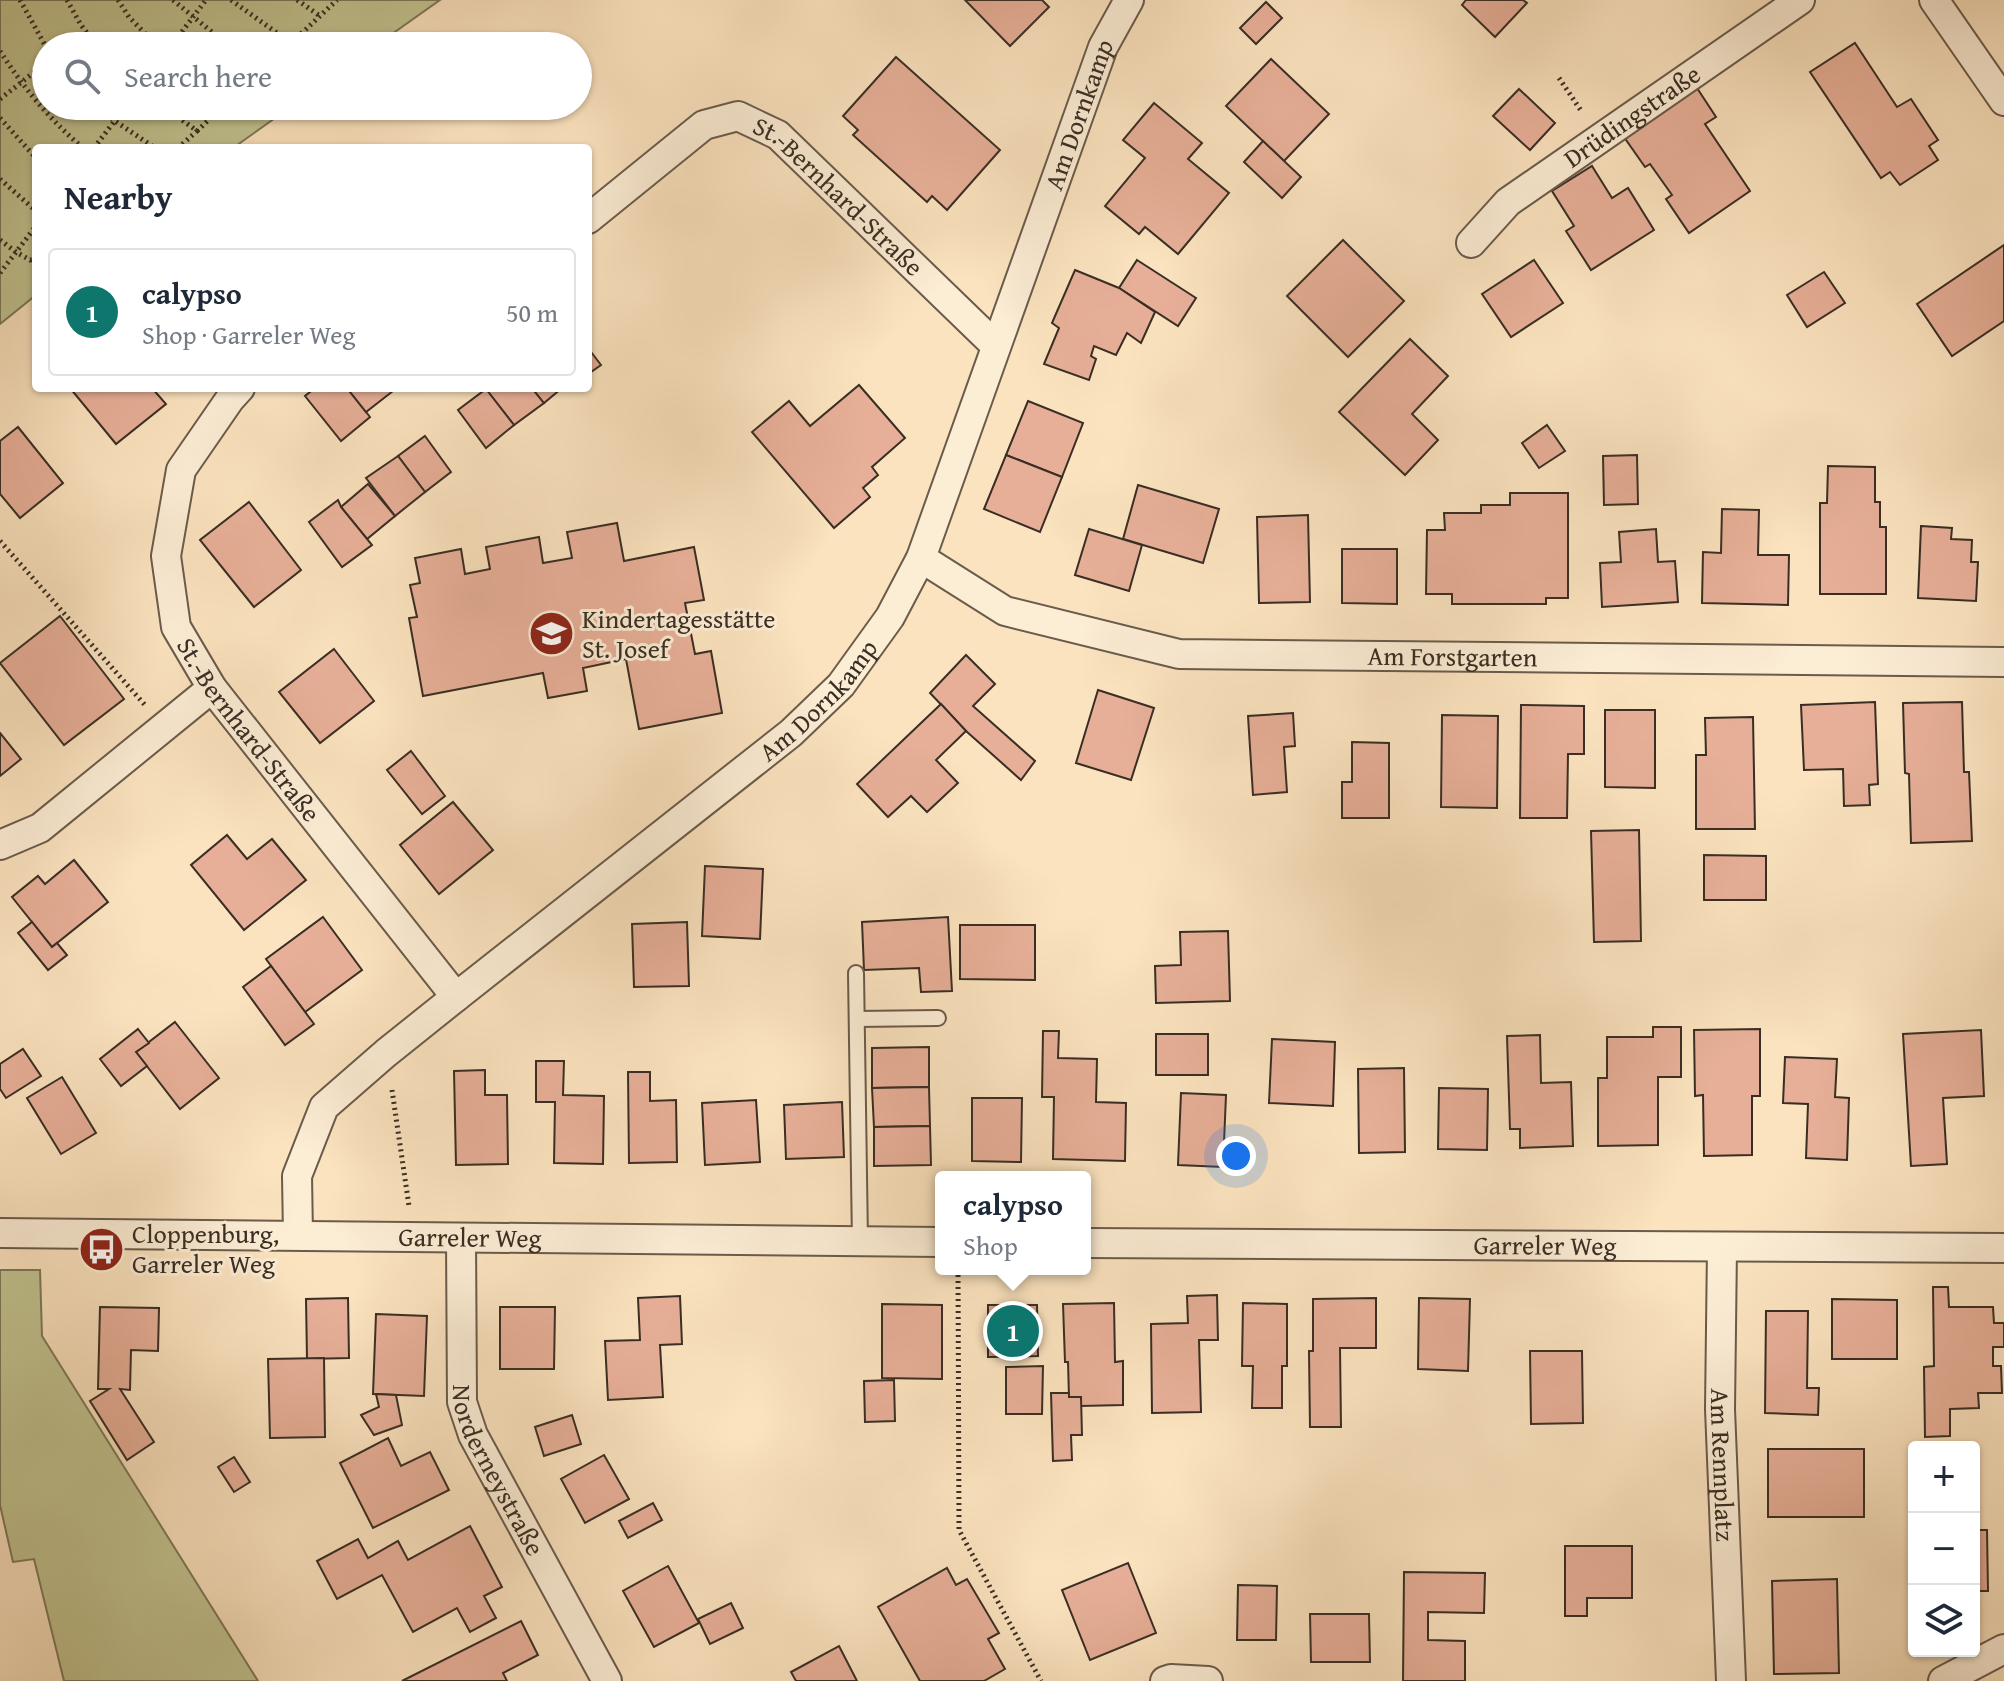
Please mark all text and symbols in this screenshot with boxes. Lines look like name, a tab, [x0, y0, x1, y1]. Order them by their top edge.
street label: Am Dornkamp	[1034, 31, 1123, 195]
search box	[32, 32, 592, 120]
icon: search	[60, 54, 104, 98]
text: Search here	[124, 54, 272, 98]
street label: Drüdingstraße	[1555, 55, 1708, 177]
street label: St.-Bernhard-Straße	[747, 106, 933, 285]
text: Nearby	[64, 172, 173, 221]
text: calypso	[142, 271, 242, 315]
text: 1	[85, 293, 99, 332]
text: 50 m	[506, 293, 558, 332]
text: Shop · Garreler Weg	[142, 315, 355, 354]
place label: Kindertagesstätte St. Josef	[582, 599, 775, 668]
school or university icon: Kindertagesstätte St. Josef	[527, 610, 575, 658]
street label: St.-Bernhard-Straße	[167, 630, 331, 830]
street label: Am Dornkamp	[750, 631, 887, 770]
street label: Am Forstgarten	[1367, 636, 1538, 676]
your location	[1216, 1136, 1256, 1176]
popup	[935, 1171, 1091, 1275]
text: calypso	[963, 1182, 1063, 1226]
place label: Cloppenburg, Garreler Weg	[132, 1214, 279, 1283]
street label: Garreler Weg	[398, 1217, 542, 1257]
bus stop icon: Cloppenburg, Garreler Weg	[77, 1225, 125, 1273]
street label: Garreler Weg	[1473, 1225, 1617, 1265]
text: Shop	[963, 1226, 1018, 1265]
pin: 1	[987, 1301, 1039, 1361]
street label: Norderneystraße	[443, 1384, 555, 1562]
street label: Am Rennplatz	[1701, 1388, 1745, 1542]
map controls	[1908, 1441, 1980, 1657]
button: +	[1908, 1441, 1980, 1513]
button: −	[1908, 1513, 1980, 1585]
button: layers	[1908, 1585, 1980, 1657]

